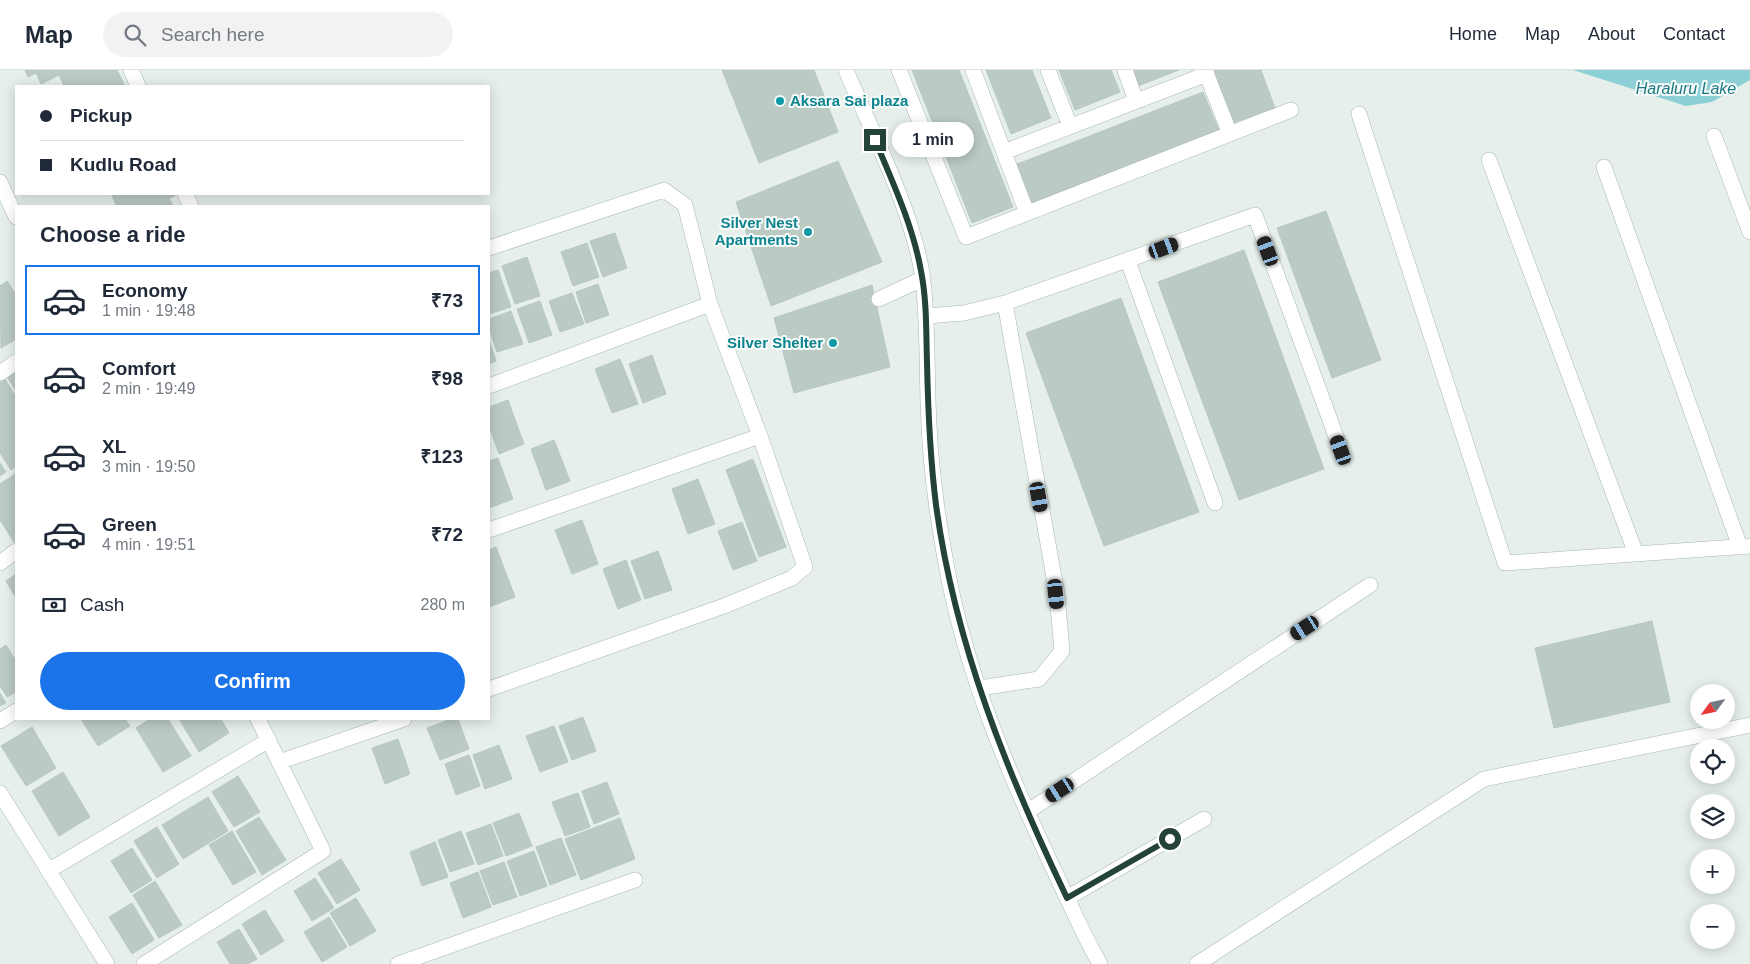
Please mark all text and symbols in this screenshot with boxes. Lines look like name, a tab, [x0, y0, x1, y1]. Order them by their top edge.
search box	[103, 12, 453, 57]
text: Map	[25, 21, 73, 48]
icon: search	[121, 21, 149, 49]
text: Search here	[161, 24, 265, 45]
text: Home	[1449, 24, 1497, 44]
text: Map	[1525, 24, 1560, 44]
text: About	[1588, 24, 1635, 44]
text: Contact	[1663, 24, 1725, 44]
water label: Haraluru Lake	[1636, 80, 1736, 97]
place label: Aksara Sai plaza	[790, 92, 909, 109]
marker: Aksara Sai plaza	[774, 95, 786, 107]
text: Pickup	[70, 105, 132, 126]
callout: 1 min	[892, 122, 975, 158]
route end	[864, 129, 886, 151]
text: 1 min	[912, 131, 954, 148]
text: Kudlu Road	[70, 154, 177, 175]
place label: Silver Nest Apartments	[715, 214, 798, 248]
text: Choose a ride	[40, 222, 185, 247]
marker: Silver Nest Apartments	[802, 226, 814, 238]
car	[1255, 234, 1280, 268]
car	[1147, 236, 1180, 260]
icon: car	[42, 278, 87, 323]
text: Economy	[102, 280, 188, 301]
text: ₹73	[431, 290, 463, 311]
text: 1 min · 19:48	[102, 302, 195, 319]
place label: Silver Shelter	[727, 334, 823, 351]
marker: Silver Shelter	[827, 337, 839, 349]
icon: car	[42, 356, 87, 401]
text: Comfort	[102, 358, 176, 379]
text: ₹98	[431, 368, 463, 389]
text: 2 min · 19:49	[102, 380, 195, 397]
car	[1328, 433, 1353, 467]
icon: car	[42, 434, 87, 479]
text: XL	[102, 436, 126, 457]
text: ₹123	[420, 446, 463, 467]
text: 3 min · 19:50	[102, 458, 195, 475]
car	[1029, 481, 1048, 513]
icon: car	[42, 512, 87, 557]
text: Green	[102, 514, 157, 535]
text: ₹72	[431, 524, 463, 545]
text: 4 min · 19:51	[102, 536, 195, 553]
car	[1046, 578, 1065, 610]
icon: cash	[40, 591, 68, 619]
text: Cash	[80, 594, 124, 615]
text: 280 m	[421, 596, 465, 613]
car	[1288, 614, 1321, 642]
button: Confirm	[40, 652, 465, 710]
north arrow	[1690, 684, 1735, 729]
map controls	[1690, 684, 1735, 949]
button: locate	[1690, 739, 1735, 784]
car	[1043, 776, 1076, 804]
button: layers	[1690, 794, 1735, 839]
route start	[1159, 828, 1181, 850]
button: +	[1690, 849, 1735, 894]
button: −	[1690, 904, 1735, 949]

